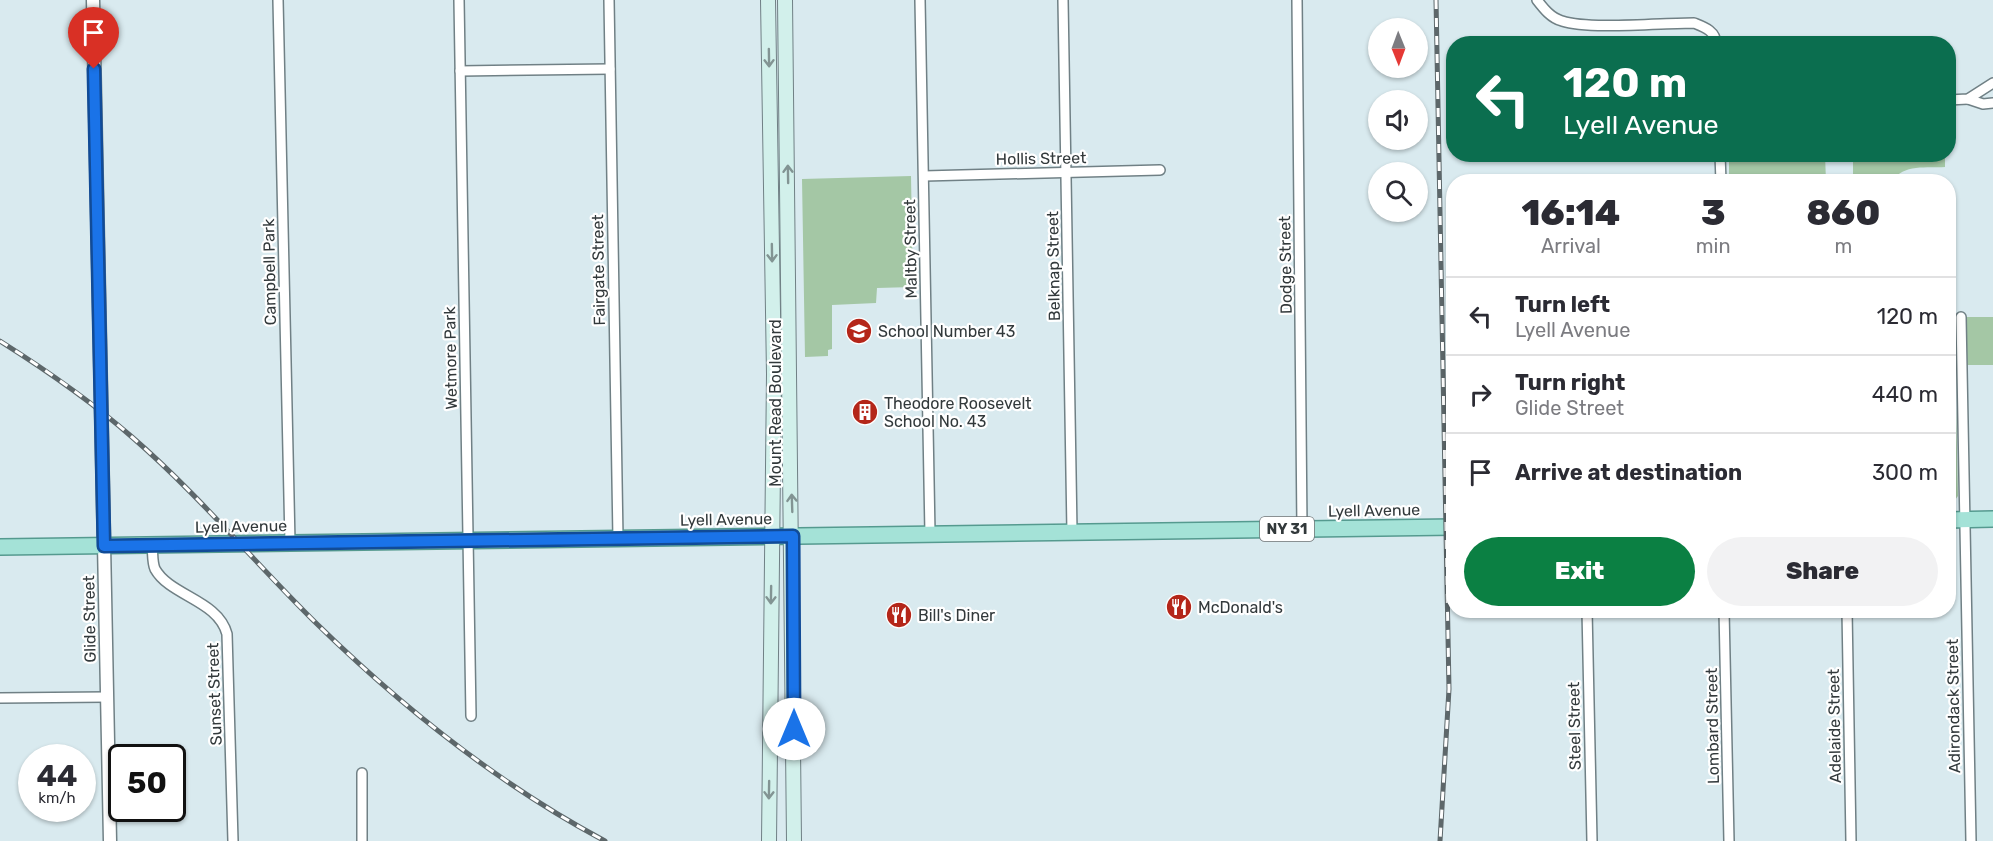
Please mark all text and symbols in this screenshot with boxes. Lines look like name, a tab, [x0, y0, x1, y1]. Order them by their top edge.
pin	[68, 7, 119, 69]
icon: arrive	[77, 16, 110, 49]
north arrow	[1368, 18, 1428, 78]
map controls	[1368, 18, 1428, 222]
one-way arrow	[763, 48, 775, 68]
text: 120 m	[1563, 58, 1687, 108]
icon: left	[1464, 60, 1542, 138]
button: sound	[1368, 90, 1428, 150]
text: Lyell Avenue	[1563, 109, 1719, 141]
street label: Hollis Street	[996, 148, 1086, 169]
button: search	[1368, 162, 1428, 222]
one-way arrow	[782, 165, 794, 185]
text: 16:14	[1522, 191, 1620, 234]
text: 3	[1701, 191, 1726, 234]
text: 860	[1806, 191, 1880, 234]
street label: Maltby Street	[900, 199, 921, 299]
street label: Belknap Street	[1043, 211, 1064, 321]
street label: Fairgate Street	[588, 214, 609, 326]
street label: Dodge Street	[1275, 216, 1296, 314]
street label: Campbell Park	[259, 218, 280, 326]
text: Arrival	[1541, 234, 1601, 258]
text: min	[1696, 234, 1731, 258]
text: m	[1834, 234, 1852, 258]
one-way arrow	[766, 243, 778, 263]
text: Turn left	[1515, 291, 1610, 318]
icon: left	[1464, 300, 1497, 333]
text: 120 m	[1877, 303, 1938, 330]
street label: Wetmore Park	[440, 306, 461, 410]
school or university icon: School Number 43	[844, 316, 874, 346]
text: Lyell Avenue	[1515, 318, 1630, 342]
street label: Mount Read Boulevard	[766, 319, 785, 487]
place label: School Number 43	[878, 322, 1015, 341]
text: Turn right	[1515, 369, 1625, 396]
icon: right	[1464, 378, 1497, 411]
text: 440 m	[1872, 381, 1938, 408]
place label: Theodore Roosevelt School No. 43	[884, 394, 1032, 431]
text: Glide Street	[1515, 396, 1624, 420]
building icon: Theodore Roosevelt School No. 43	[850, 397, 880, 427]
icon: arrive	[1464, 456, 1497, 489]
text: Arrive at destination	[1515, 459, 1742, 486]
text: 300 m	[1872, 459, 1938, 486]
one-way arrow	[786, 493, 798, 513]
street label: Lyell Avenue	[1328, 500, 1420, 521]
street label: Lyell Avenue	[680, 509, 772, 530]
street label: Lyell Avenue	[195, 516, 287, 537]
road number: NY 31	[1260, 517, 1314, 541]
button: Exit	[1464, 537, 1695, 606]
button: Share	[1707, 537, 1938, 606]
street label: Glide Street	[79, 575, 100, 663]
one-way arrow	[765, 585, 777, 605]
restaurant icon: McDonald's	[1164, 592, 1194, 622]
place label: McDonald's	[1198, 598, 1283, 617]
restaurant icon: Bill's Diner	[884, 600, 914, 630]
place label: Bill's Diner	[918, 606, 995, 625]
street label: Adirondack Street	[1943, 639, 1964, 773]
street label: Sunset Street	[203, 642, 226, 746]
street label: Lombard Street	[1702, 668, 1723, 784]
street label: Adelaide Street	[1824, 669, 1845, 783]
street label: Steel Street	[1564, 682, 1585, 770]
position arrow	[762, 697, 826, 761]
speed limit sign: 50	[108, 744, 186, 822]
text: 44	[37, 758, 77, 794]
one-way arrow	[764, 780, 775, 800]
text: km/h	[38, 789, 76, 807]

